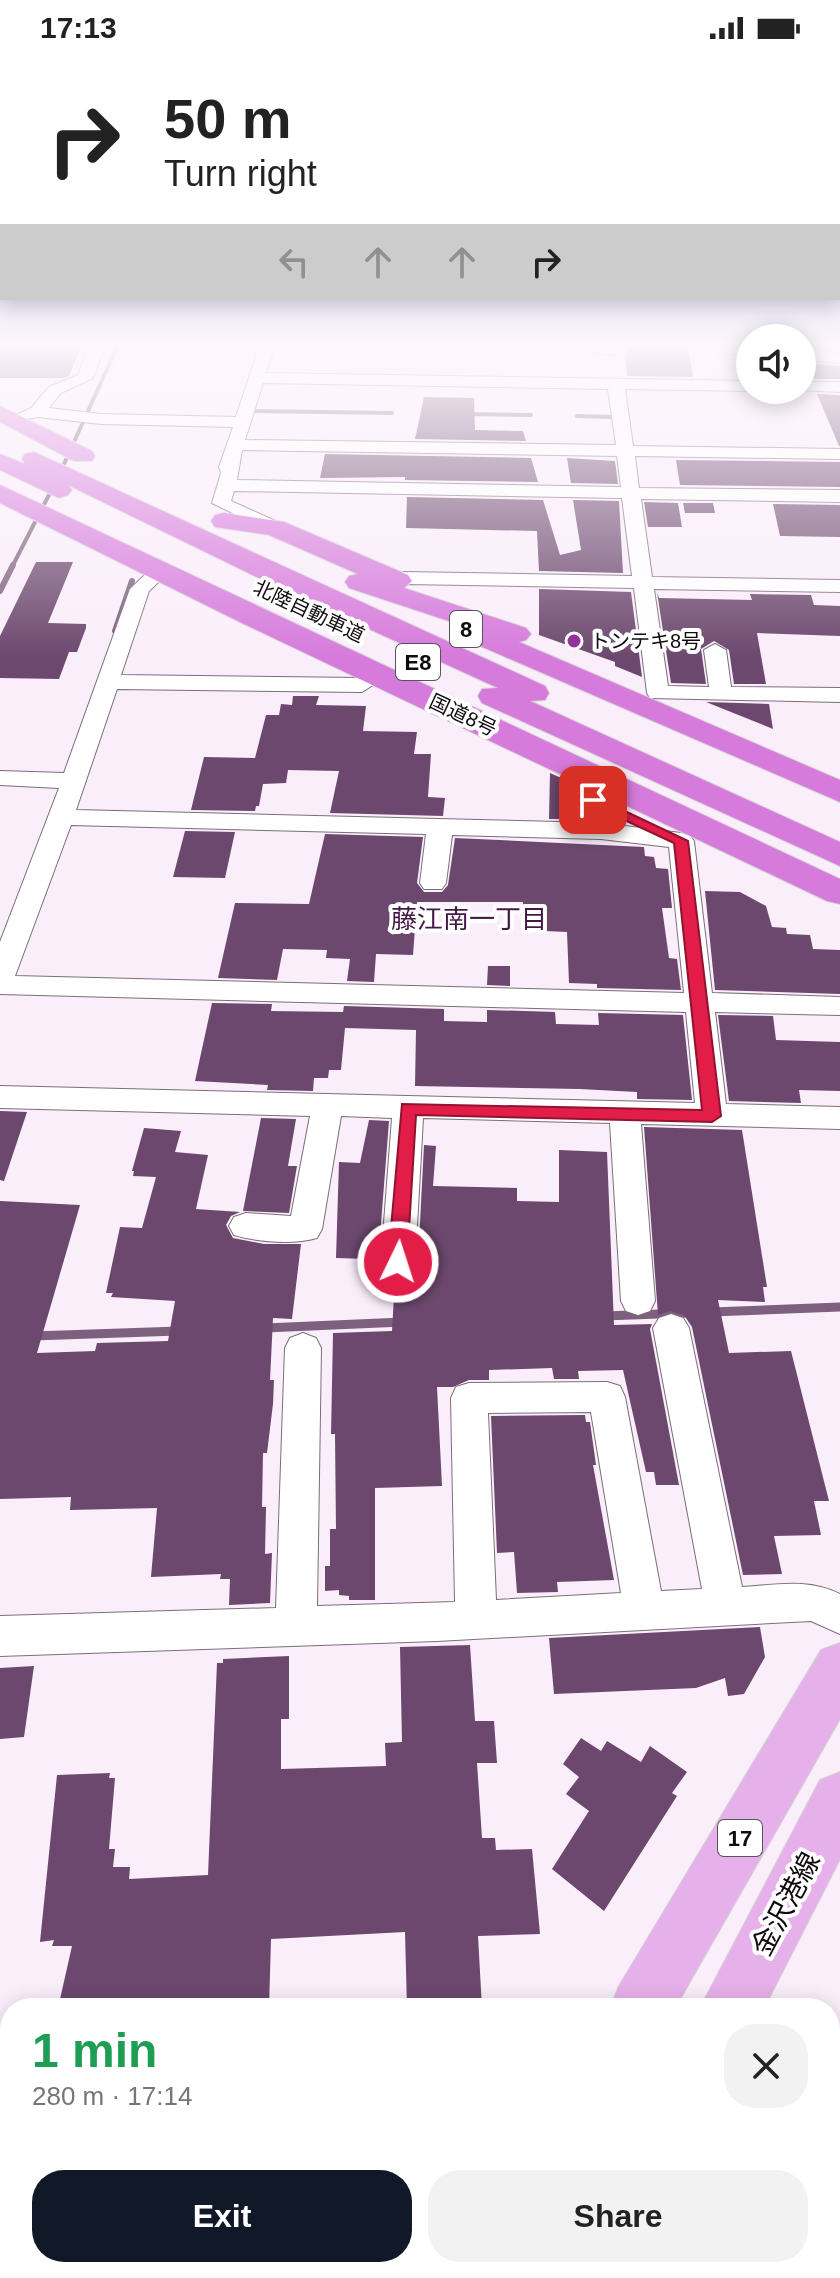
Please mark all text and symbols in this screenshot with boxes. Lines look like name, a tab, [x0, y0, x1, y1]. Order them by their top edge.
text: 17:13	[40, 11, 117, 44]
text: 50 m	[164, 87, 292, 150]
icon: right	[32, 88, 136, 192]
text: Turn right	[164, 153, 317, 194]
icon: left	[272, 240, 316, 284]
icon: ahead	[356, 240, 400, 284]
icon: ahead	[440, 240, 484, 284]
icon: right	[524, 240, 568, 284]
map controls	[736, 324, 816, 404]
button: sound	[736, 324, 816, 404]
street label: 北陸自動車道	[250, 576, 368, 646]
road number: 8	[450, 611, 482, 647]
place label: トンテキ8号	[590, 630, 701, 652]
marker: トンテキ8号	[565, 632, 583, 650]
road number: E8	[396, 644, 440, 680]
street label: 国道8号	[426, 690, 500, 740]
pin	[559, 766, 627, 834]
icon: arrive	[571, 778, 615, 822]
district label: 藤江南一丁目	[391, 904, 547, 934]
position arrow	[356, 1220, 440, 1304]
road number: 17	[718, 1820, 762, 1856]
street label: 金沢港線	[746, 1847, 826, 1961]
text: 1 min	[32, 2024, 157, 2077]
button: close	[724, 2024, 808, 2108]
text: 280 m · 17:14	[32, 2081, 192, 2111]
button: Exit	[32, 2170, 412, 2262]
button: Share	[428, 2170, 808, 2262]

